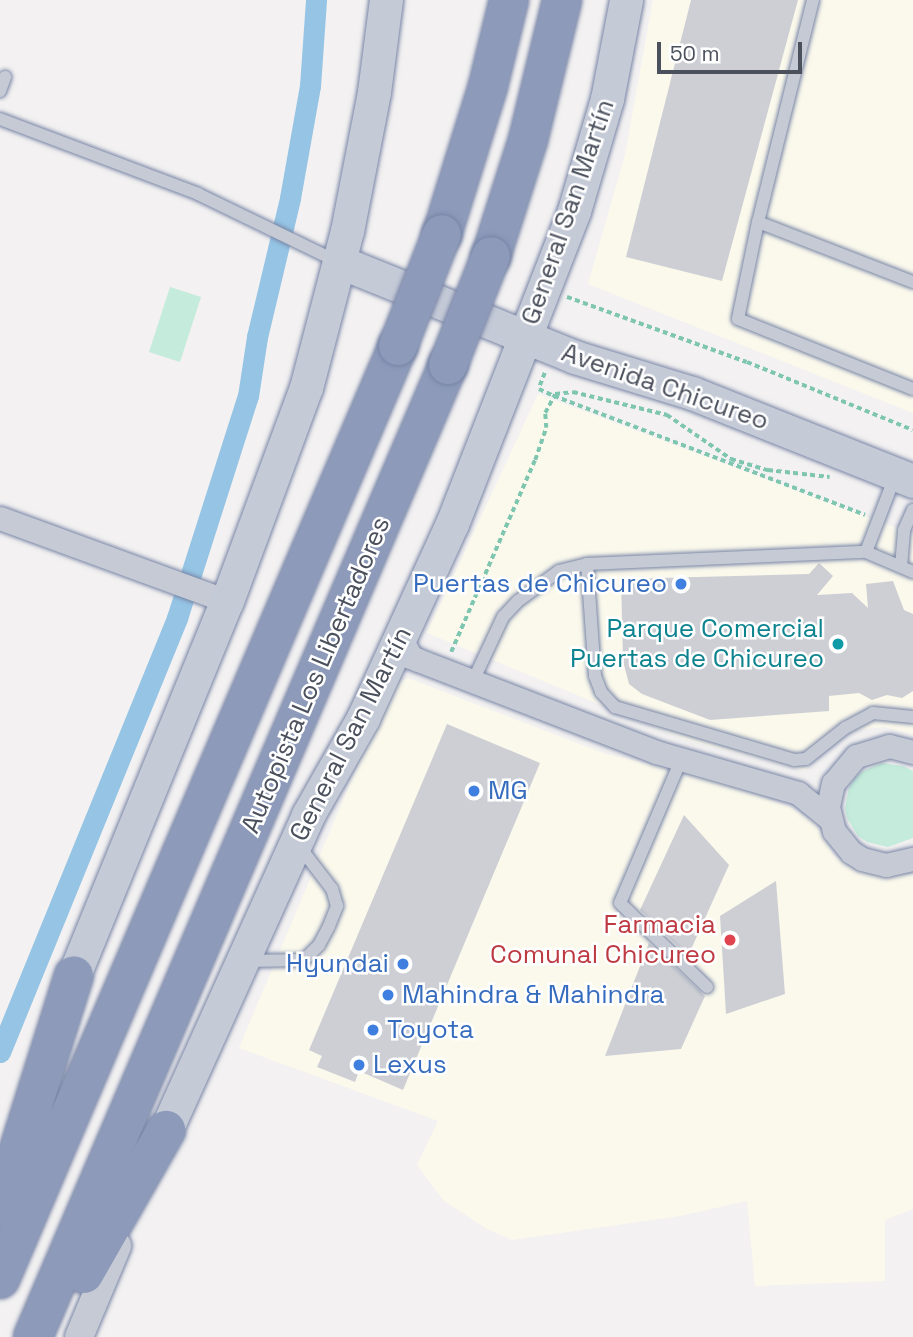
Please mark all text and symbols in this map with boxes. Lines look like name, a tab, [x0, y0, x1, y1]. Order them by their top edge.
scale bar	[661, 28, 806, 72]
text: 50 m	[670, 40, 720, 67]
street label: General San Martín	[515, 95, 621, 329]
street label: Avenida Chicureo	[557, 337, 773, 437]
street label: Autopista Los Libertadores	[235, 512, 397, 838]
place label: Puertas de Chicureo	[413, 568, 667, 600]
marker: Puertas de Chicureo	[673, 576, 689, 592]
place label: Parque Comercial Puertas de Chicureo	[570, 613, 824, 674]
street label: General San Martín	[283, 622, 419, 846]
marker: Parque Comercial Puertas de Chicureo	[830, 636, 846, 652]
place label: MG	[488, 775, 528, 807]
marker: MG	[466, 783, 482, 799]
place label: Farmacia Comunal Chicureo	[490, 909, 716, 970]
marker: Farmacia Comunal Chicureo	[722, 932, 738, 948]
place label: Hyundai	[286, 948, 389, 980]
marker: Hyundai	[395, 956, 411, 972]
place label: Mahindra & Mahindra	[402, 979, 665, 1011]
marker: Mahindra & Mahindra	[380, 987, 396, 1003]
place label: Toyota	[387, 1014, 474, 1046]
marker: Toyota	[365, 1022, 381, 1038]
place label: Lexus	[373, 1049, 447, 1081]
marker: Lexus	[351, 1057, 367, 1073]

